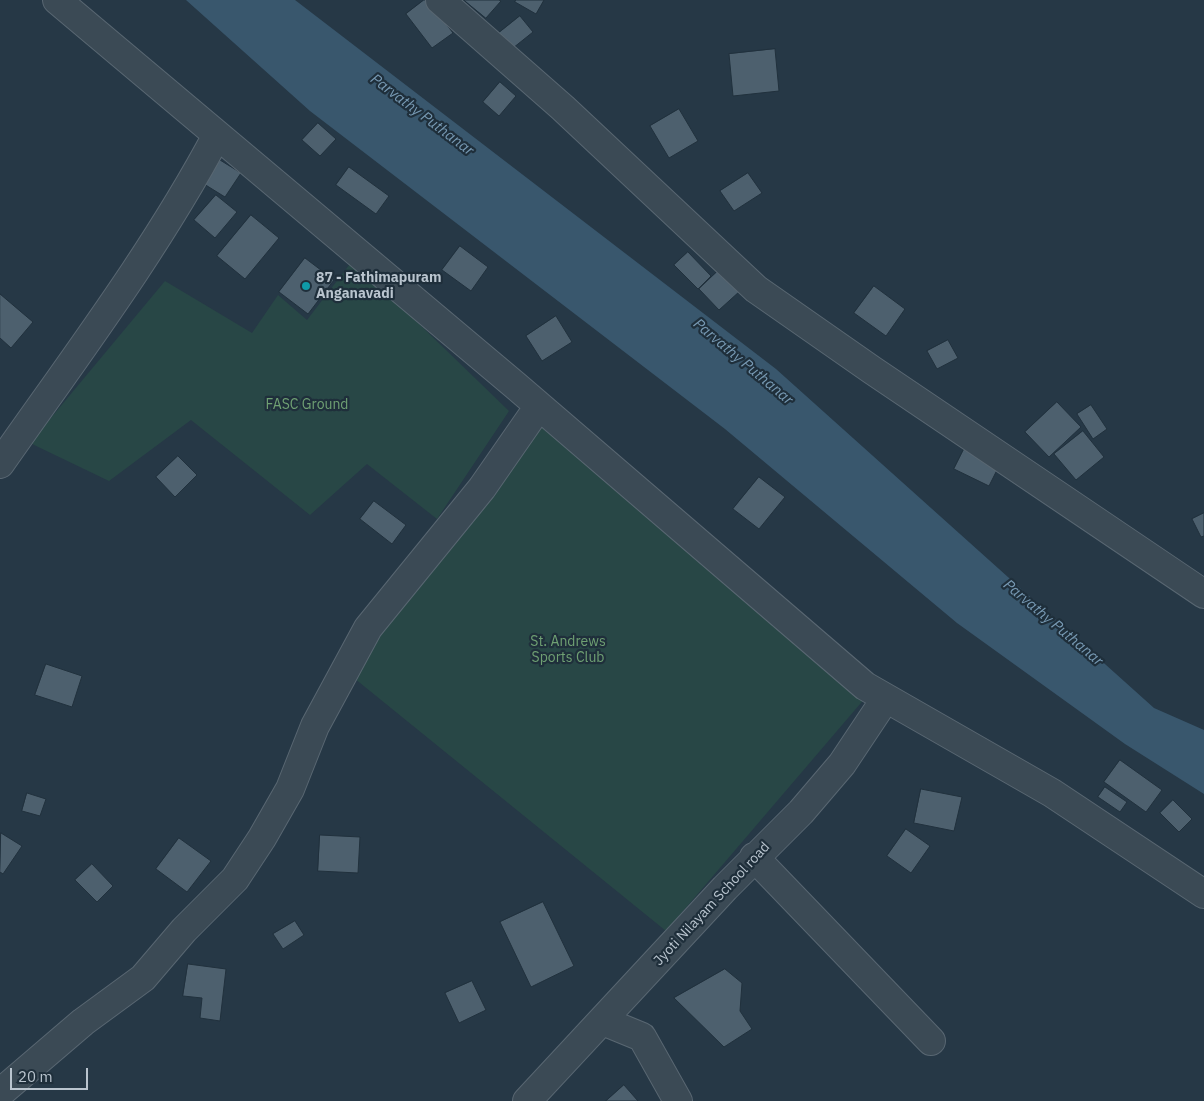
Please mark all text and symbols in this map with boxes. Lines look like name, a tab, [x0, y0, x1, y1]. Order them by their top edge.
water label: Parvathy Puthanar	[367, 70, 477, 160]
place label: 87 - Fathimapuram Anganavadi	[316, 270, 442, 302]
marker: 87 - Fathimapuram Anganavadi	[300, 280, 312, 292]
water label: Parvathy Puthanar	[689, 315, 797, 409]
park label: FASC Ground	[266, 397, 348, 413]
water label: Parvathy Puthanar	[999, 576, 1107, 670]
park label: St. Andrews Sports Club	[530, 634, 606, 666]
street label: Jyoti Nilayam School road	[650, 839, 774, 969]
scale bar	[12, 1058, 90, 1090]
text: 20 m	[18, 1067, 53, 1086]

